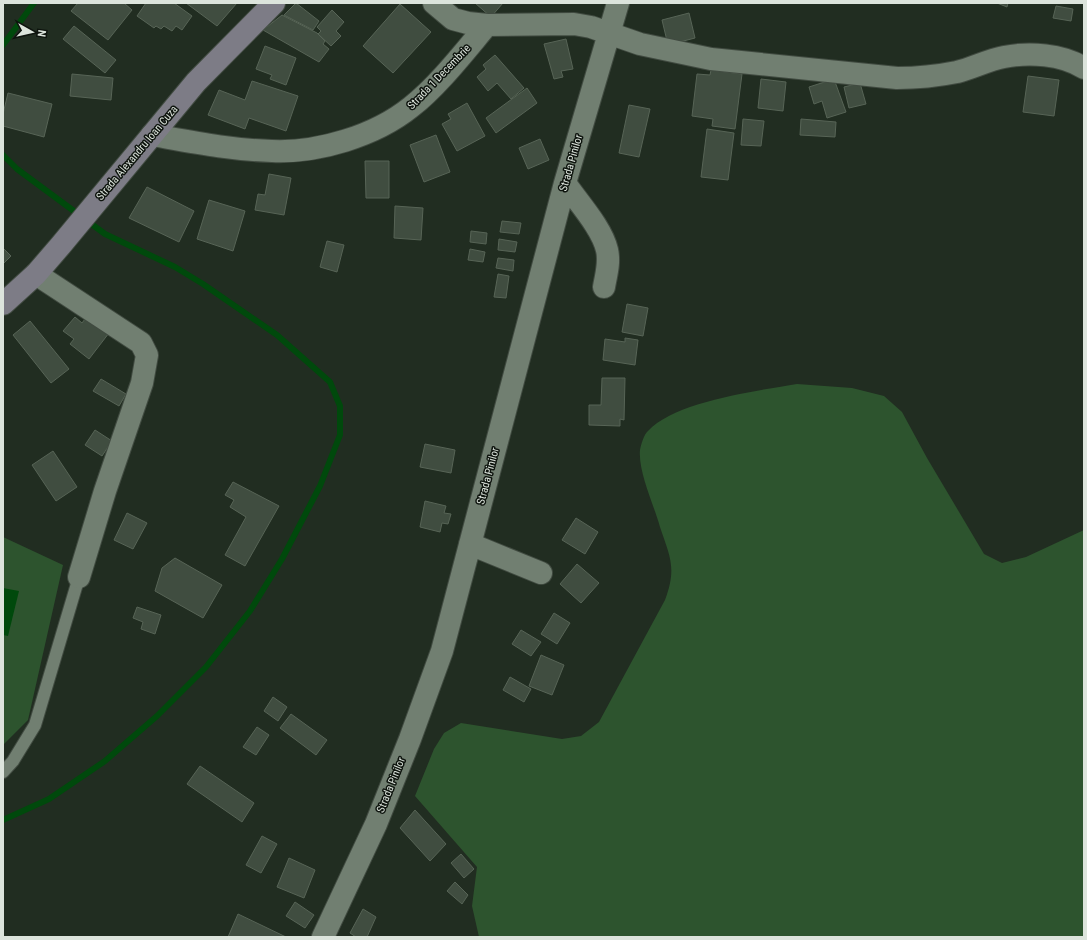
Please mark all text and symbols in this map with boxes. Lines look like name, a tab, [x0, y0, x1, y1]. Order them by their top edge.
north arrow	[12, 12, 52, 52]
text: N	[34, 29, 48, 38]
street label: Strada 1 Decembrie	[405, 42, 473, 112]
street label: Strada Alexandru Ioan Cuza	[94, 103, 180, 203]
street label: Strada Pinilor	[557, 132, 585, 193]
street label: Strada Pinilor	[474, 445, 502, 506]
street label: Strada Pinilor	[374, 755, 408, 815]

